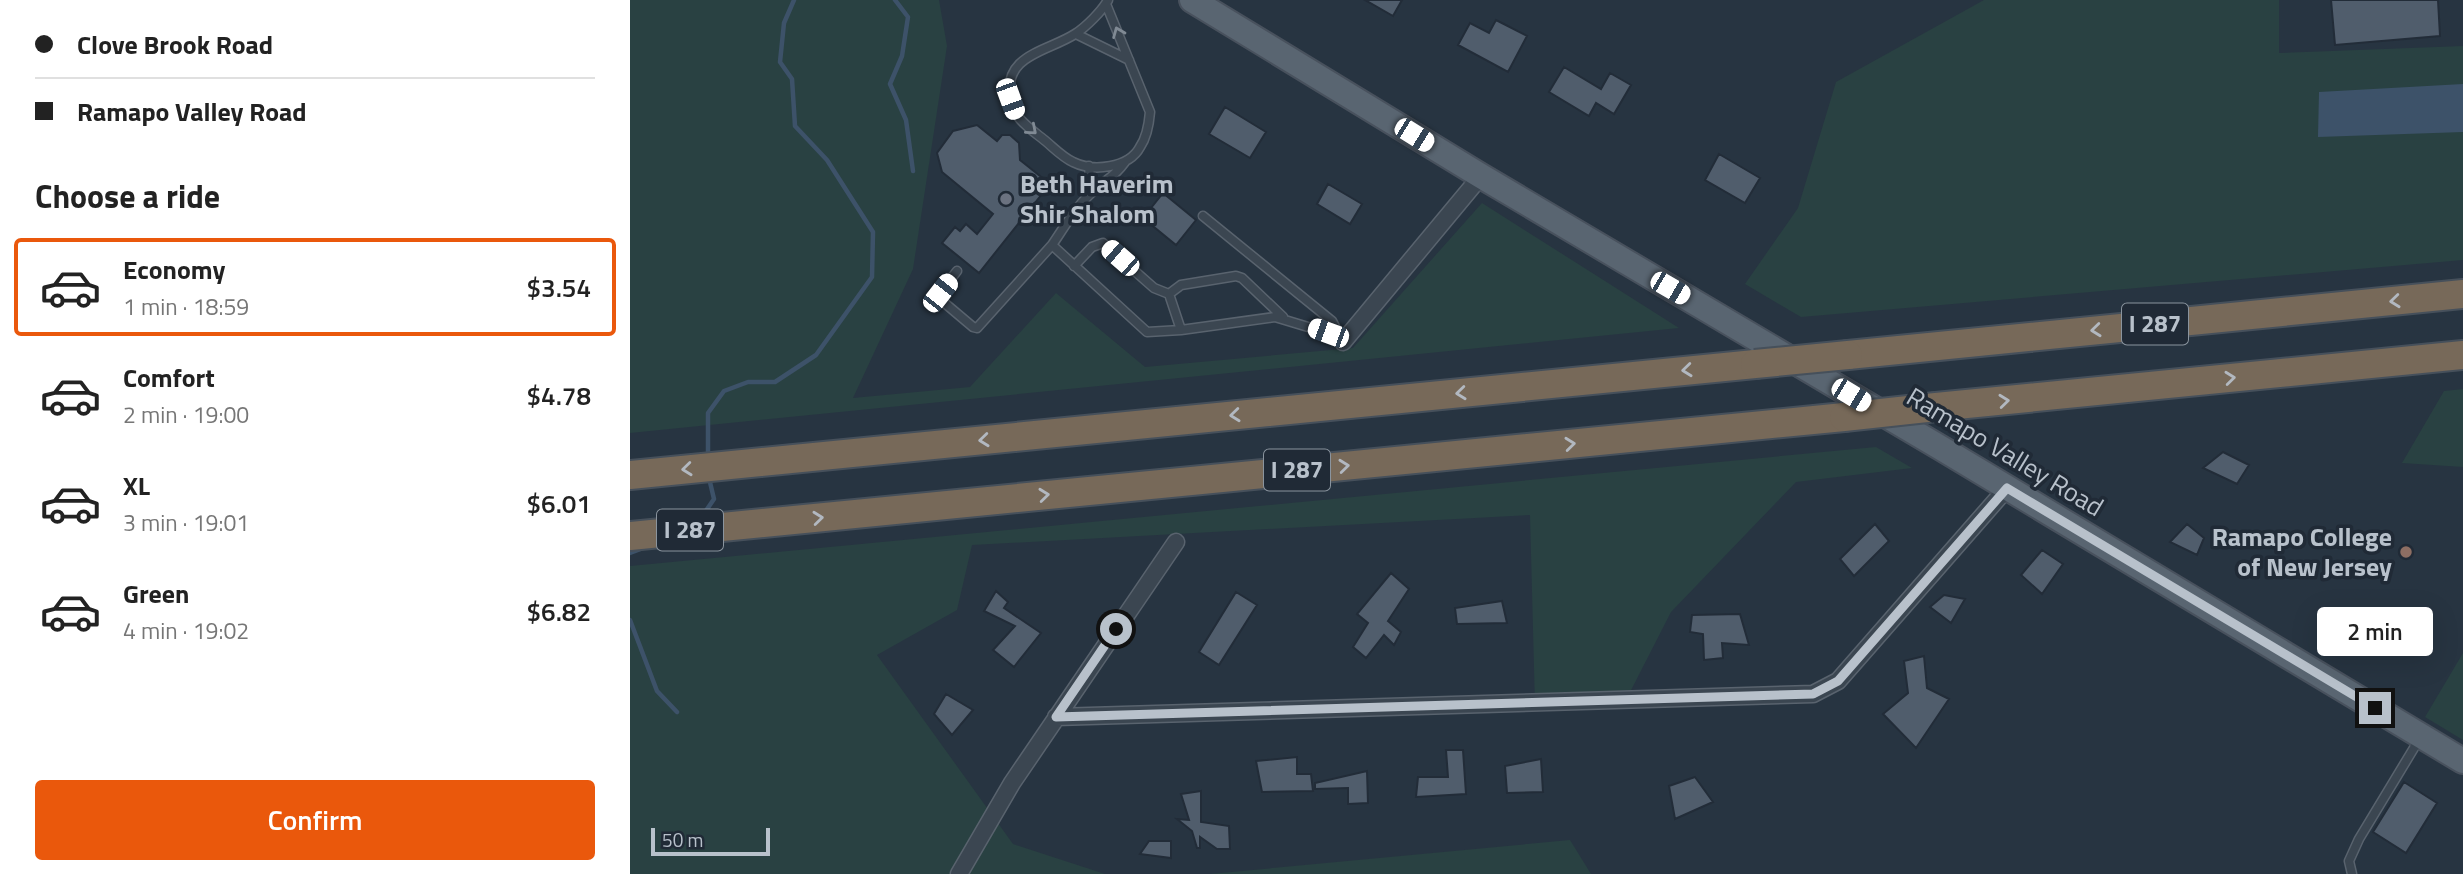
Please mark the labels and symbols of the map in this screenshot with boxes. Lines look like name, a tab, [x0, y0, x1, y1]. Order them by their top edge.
one-way arrow	[1113, 26, 1127, 38]
car	[993, 76, 1028, 122]
car	[1391, 115, 1438, 155]
one-way arrow	[1024, 122, 1037, 134]
place label: Beth Haverim Shir Shalom	[1020, 164, 1174, 233]
marker: Beth Haverim Shir Shalom	[998, 191, 1014, 207]
car	[1098, 236, 1143, 280]
car	[1647, 268, 1694, 308]
car	[919, 270, 962, 316]
one-way arrow	[2389, 293, 2400, 308]
road number: I 287	[2122, 304, 2188, 344]
car	[1305, 316, 1352, 350]
one-way arrow	[2090, 323, 2101, 338]
one-way arrow	[1682, 363, 1693, 378]
one-way arrow	[2225, 371, 2236, 386]
car	[1828, 375, 1875, 415]
street label: Ramapo Valley Road	[1899, 377, 2111, 526]
one-way arrow	[1455, 385, 1466, 400]
one-way arrow	[1998, 393, 2010, 408]
one-way arrow	[1229, 407, 1240, 422]
one-way arrow	[978, 432, 989, 447]
one-way arrow	[1564, 436, 1576, 451]
road number: I 287	[1264, 449, 1330, 490]
one-way arrow	[1338, 459, 1349, 474]
one-way arrow	[681, 461, 692, 476]
one-way arrow	[1038, 488, 1050, 503]
road number: I 287	[657, 509, 723, 550]
one-way arrow	[812, 510, 823, 525]
place label: Ramapo College of New Jersey	[2212, 517, 2392, 586]
marker: Ramapo College of New Jersey	[2398, 544, 2414, 560]
callout: 2 min	[2317, 606, 2433, 656]
route start	[1100, 613, 1132, 645]
route end	[2359, 692, 2391, 724]
scale bar	[651, 825, 770, 857]

